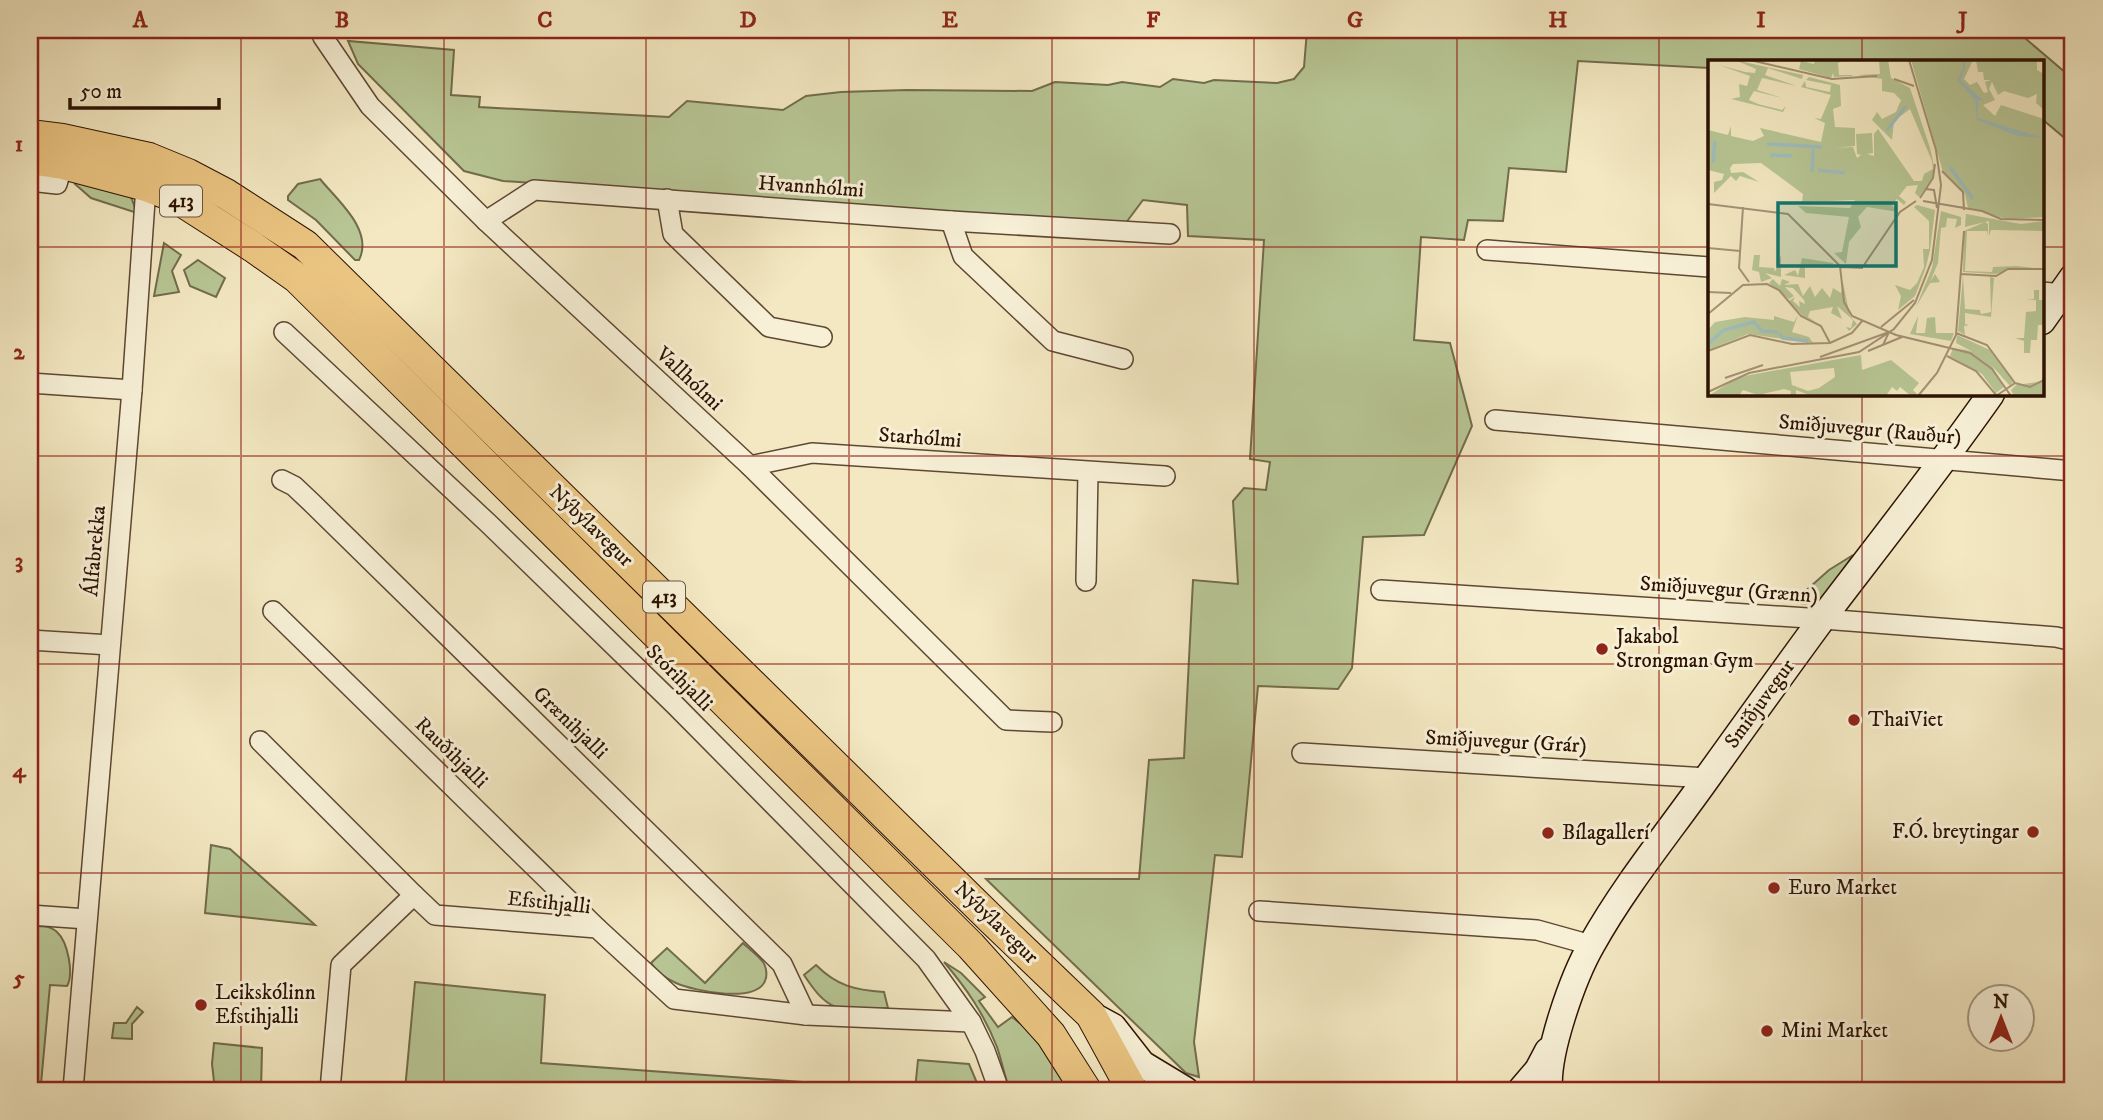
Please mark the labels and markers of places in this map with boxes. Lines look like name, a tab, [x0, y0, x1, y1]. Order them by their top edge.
place label: Jakabol Strongman Gym	[1614, 624, 1754, 674]
marker: Jakabol Strongman Gym	[1594, 641, 1610, 657]
place label: ThaiViet	[1868, 707, 1944, 733]
marker: ThaiViet	[1846, 712, 1862, 728]
place label: F.Ó. breytingar	[1892, 817, 2019, 845]
place label: Bílagallerí	[1562, 820, 1651, 846]
marker: F.Ó. breytingar	[2025, 824, 2041, 840]
marker: Bílagallerí	[1540, 825, 1556, 841]
place label: Euro Market	[1788, 875, 1897, 901]
marker: Euro Market	[1766, 880, 1782, 896]
place label: Leikskólinn Efstihjalli	[215, 980, 316, 1030]
marker: Leikskólinn Efstihjalli	[193, 997, 209, 1013]
place label: Mini Market	[1781, 1018, 1888, 1044]
marker: Mini Market	[1759, 1023, 1775, 1039]

